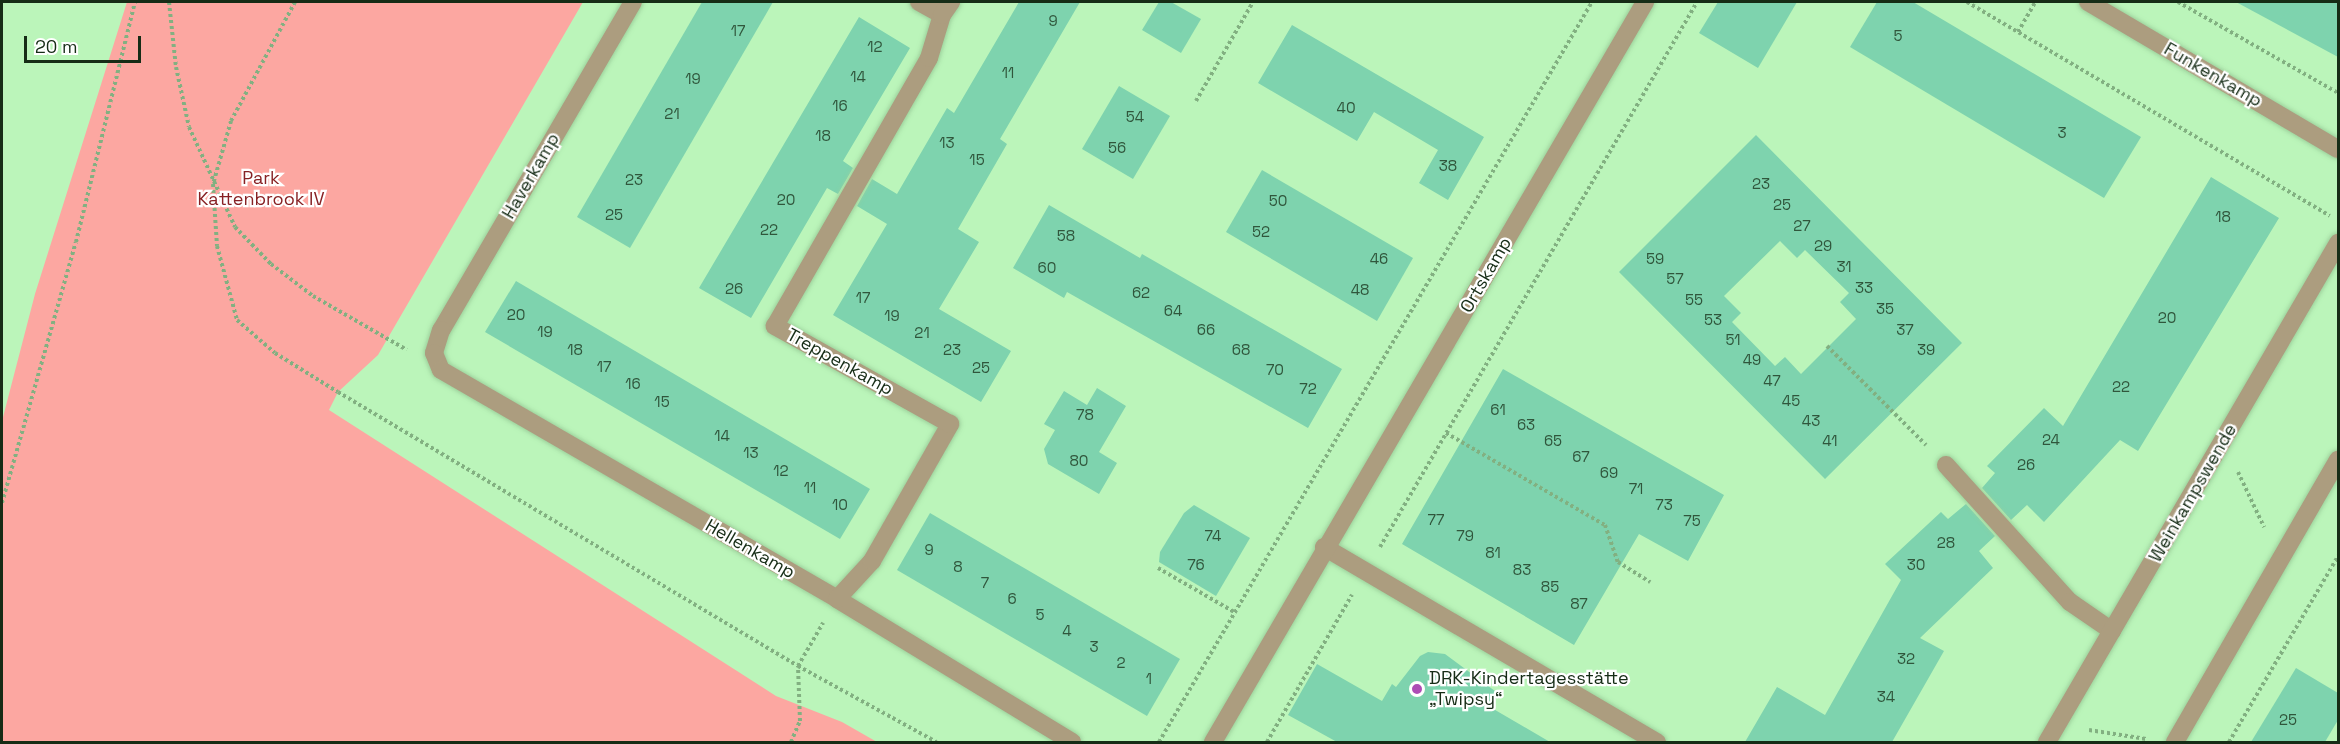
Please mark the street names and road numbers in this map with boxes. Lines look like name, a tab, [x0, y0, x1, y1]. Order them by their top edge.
street label: Funkenkamp	[2160, 38, 2266, 112]
street label: Haverkamp	[498, 129, 564, 223]
street label: Ortskamp	[1456, 233, 1516, 317]
street label: Treppenkamp	[783, 324, 897, 400]
street label: Weinkampswende	[2145, 420, 2241, 566]
street label: Hellenkamp	[701, 515, 799, 583]

